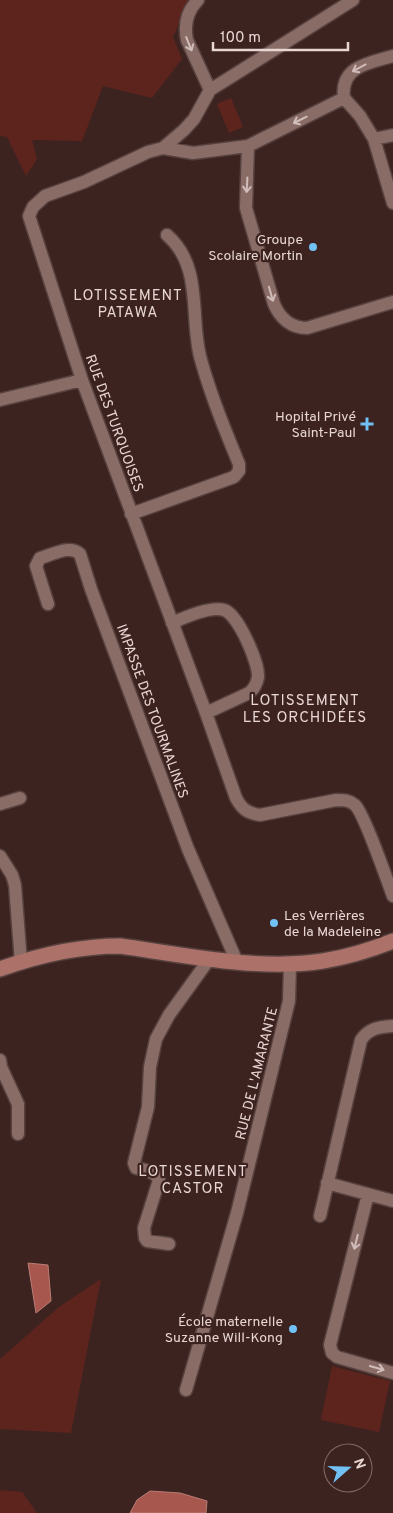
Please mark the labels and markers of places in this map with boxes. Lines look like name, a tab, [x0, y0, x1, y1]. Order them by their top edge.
place label: Groupe Scolaire Mortin	[208, 232, 303, 265]
marker: Groupe Scolaire Mortin	[307, 241, 319, 253]
place label: Hopital Privé Saint-Paul	[275, 409, 356, 442]
marker: Hopital Privé Saint-Paul	[360, 417, 374, 431]
place label: Les Verrières de la Madeleine	[284, 908, 381, 941]
marker: Les Verrières de la Madeleine	[268, 917, 280, 929]
place label: École maternelle Suzanne Will-Kong	[165, 1313, 283, 1347]
marker: École maternelle Suzanne Will-Kong	[287, 1323, 299, 1335]

